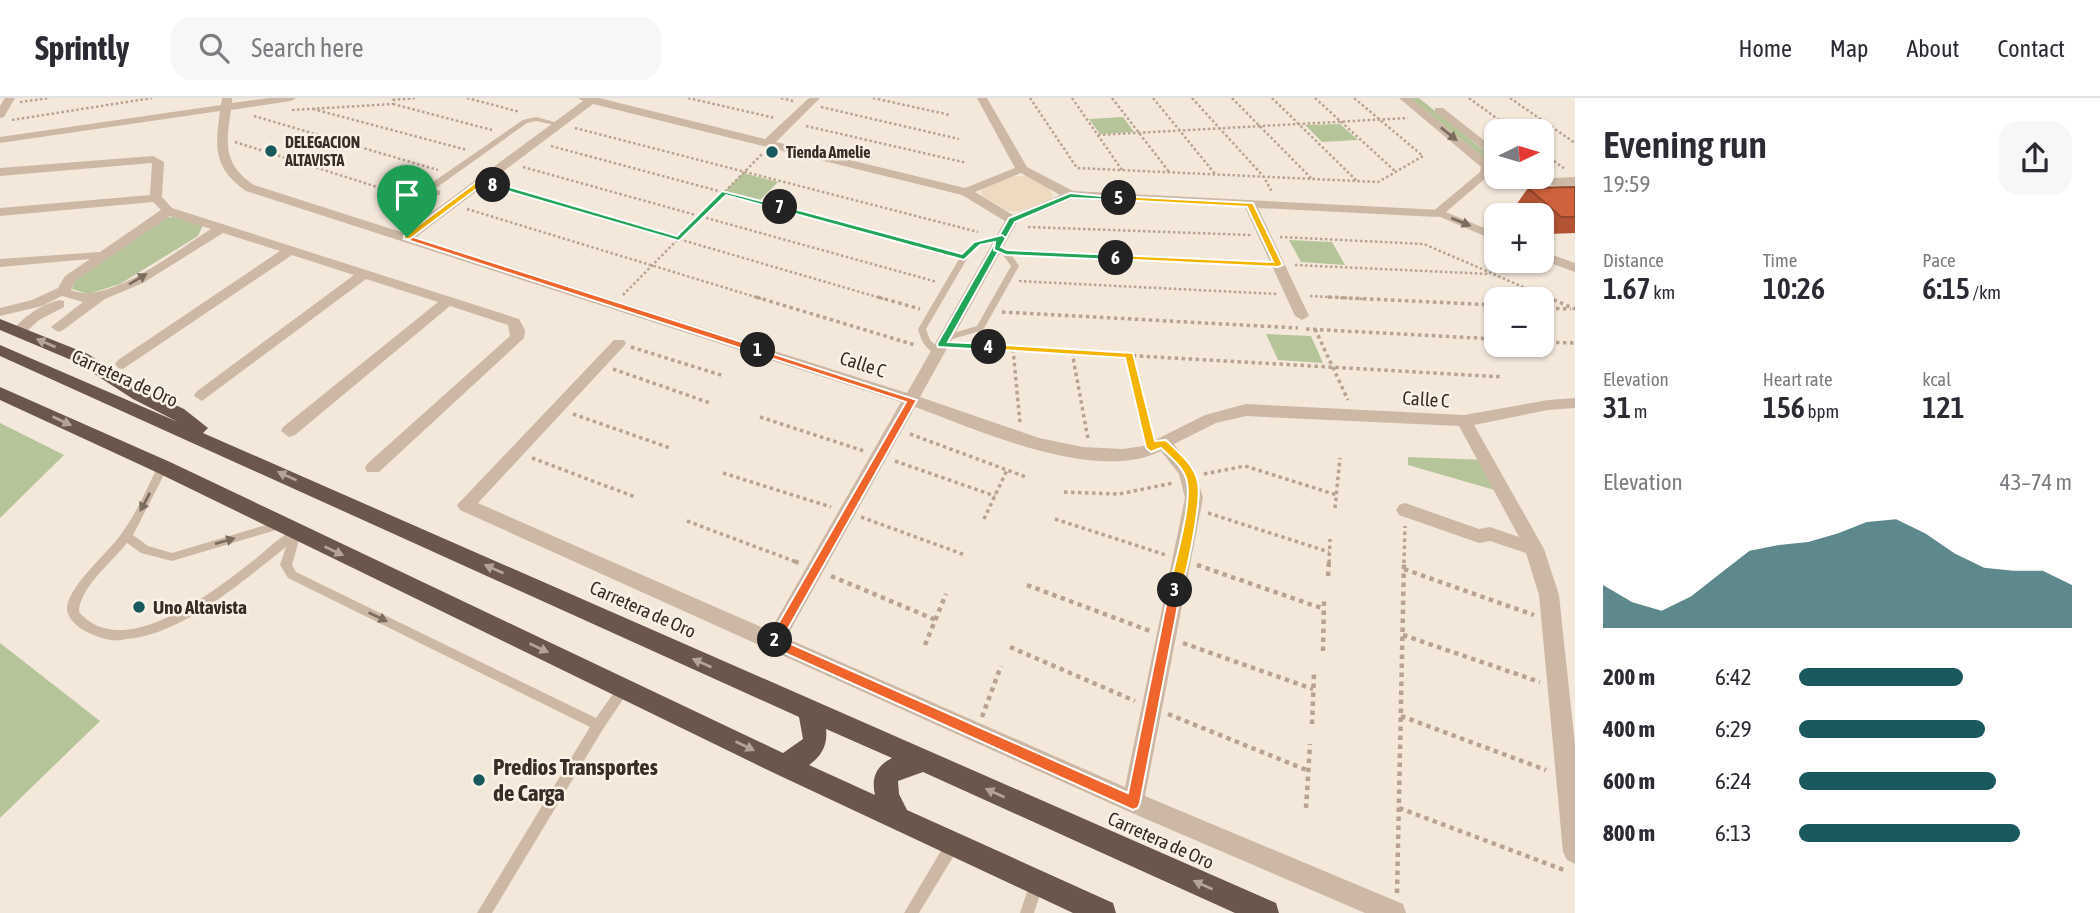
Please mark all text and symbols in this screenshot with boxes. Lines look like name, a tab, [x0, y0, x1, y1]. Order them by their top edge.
search box	[171, 17, 661, 80]
text: Sprintly	[35, 29, 129, 67]
icon: search	[195, 29, 233, 67]
text: Search here	[251, 33, 364, 63]
text: Home	[1738, 35, 1792, 62]
text: Map	[1830, 35, 1868, 62]
text: About	[1906, 35, 1959, 62]
text: Contact	[1997, 35, 2065, 62]
north arrow	[1484, 119, 1554, 189]
map controls	[1484, 119, 1554, 357]
button: share	[1998, 121, 2072, 195]
text: Evening run	[1603, 123, 1767, 166]
one-way arrow	[1440, 126, 1458, 141]
place label: DELEGACION ALTAVISTA	[284, 133, 360, 169]
marker: DELEGACION ALTAVISTA	[263, 143, 279, 159]
place label: Tienda Amelie	[786, 143, 870, 161]
marker: Tienda Amelie	[764, 144, 780, 160]
pin	[377, 165, 437, 237]
pin: 8	[476, 168, 510, 202]
text: 19:59	[1603, 171, 1650, 197]
text: 8	[488, 173, 497, 195]
icon: arrive	[388, 176, 426, 214]
pin: 5	[1102, 180, 1136, 216]
text: 5	[1114, 186, 1123, 208]
pin: 7	[762, 190, 798, 224]
text: 7	[775, 195, 784, 217]
button: +	[1484, 203, 1554, 273]
one-way arrow	[1451, 217, 1472, 228]
pin: 6	[1098, 240, 1134, 276]
text: 6	[1111, 246, 1120, 268]
text: Distance	[1603, 249, 1664, 271]
text: Time	[1763, 249, 1797, 271]
text: Pace	[1922, 249, 1956, 271]
text: 1.67	[1603, 271, 1651, 305]
text: 10:26	[1763, 271, 1825, 305]
text: 6:15	[1922, 271, 1970, 305]
one-way arrow	[129, 273, 148, 285]
text: km	[1651, 281, 1675, 303]
text: /km	[1970, 281, 2001, 303]
button: −	[1484, 287, 1554, 357]
pin: 4	[972, 330, 1006, 364]
pin: 1	[740, 332, 776, 368]
text: 4	[984, 335, 993, 357]
one-way arrow	[36, 337, 57, 348]
text: 1	[753, 338, 762, 360]
street label: Carretera de Oro	[69, 345, 181, 411]
street label: Calle C	[837, 346, 889, 382]
text: Elevation	[1603, 368, 1669, 390]
text: Heart rate	[1763, 368, 1833, 390]
text: kcal	[1922, 368, 1951, 390]
street label: Calle C	[1402, 386, 1451, 412]
text: 31	[1603, 390, 1631, 424]
text: 156	[1763, 390, 1805, 424]
text: 121	[1922, 390, 1965, 424]
text: m	[1631, 400, 1648, 422]
text: bpm	[1805, 400, 1839, 422]
one-way arrow	[52, 415, 72, 427]
text: Elevation	[1603, 469, 1683, 495]
text: 43–74 m	[2000, 469, 2072, 495]
one-way arrow	[277, 470, 297, 482]
one-way arrow	[139, 492, 151, 512]
one-way arrow	[215, 536, 236, 546]
one-way arrow	[324, 545, 344, 556]
one-way arrow	[484, 563, 504, 575]
pin: 3	[1158, 573, 1192, 608]
street label: Carretera de Oro	[587, 576, 699, 642]
text: 3	[1170, 578, 1179, 600]
place label: Uno Altavista	[153, 596, 247, 618]
marker: Uno Altavista	[131, 599, 147, 615]
one-way arrow	[368, 612, 388, 623]
pin: 2	[758, 622, 792, 658]
text: 2	[770, 628, 779, 650]
one-way arrow	[529, 642, 549, 654]
one-way arrow	[692, 657, 712, 669]
text: 200 m	[1603, 664, 1655, 690]
text: 6:42	[1715, 664, 1752, 690]
text: 400 m	[1603, 716, 1655, 742]
text: 6:29	[1715, 716, 1752, 742]
one-way arrow	[734, 741, 755, 752]
place label: Predios Transportes de Carga	[493, 754, 658, 806]
text: 600 m	[1603, 768, 1655, 794]
text: 6:24	[1715, 768, 1752, 794]
marker: Predios Transportes de Carga	[471, 772, 487, 788]
one-way arrow	[985, 787, 1006, 798]
street label: Carretera de Oro	[1105, 807, 1217, 873]
text: 800 m	[1603, 820, 1655, 846]
text: 6:13	[1715, 820, 1752, 846]
one-way arrow	[1193, 879, 1213, 891]

